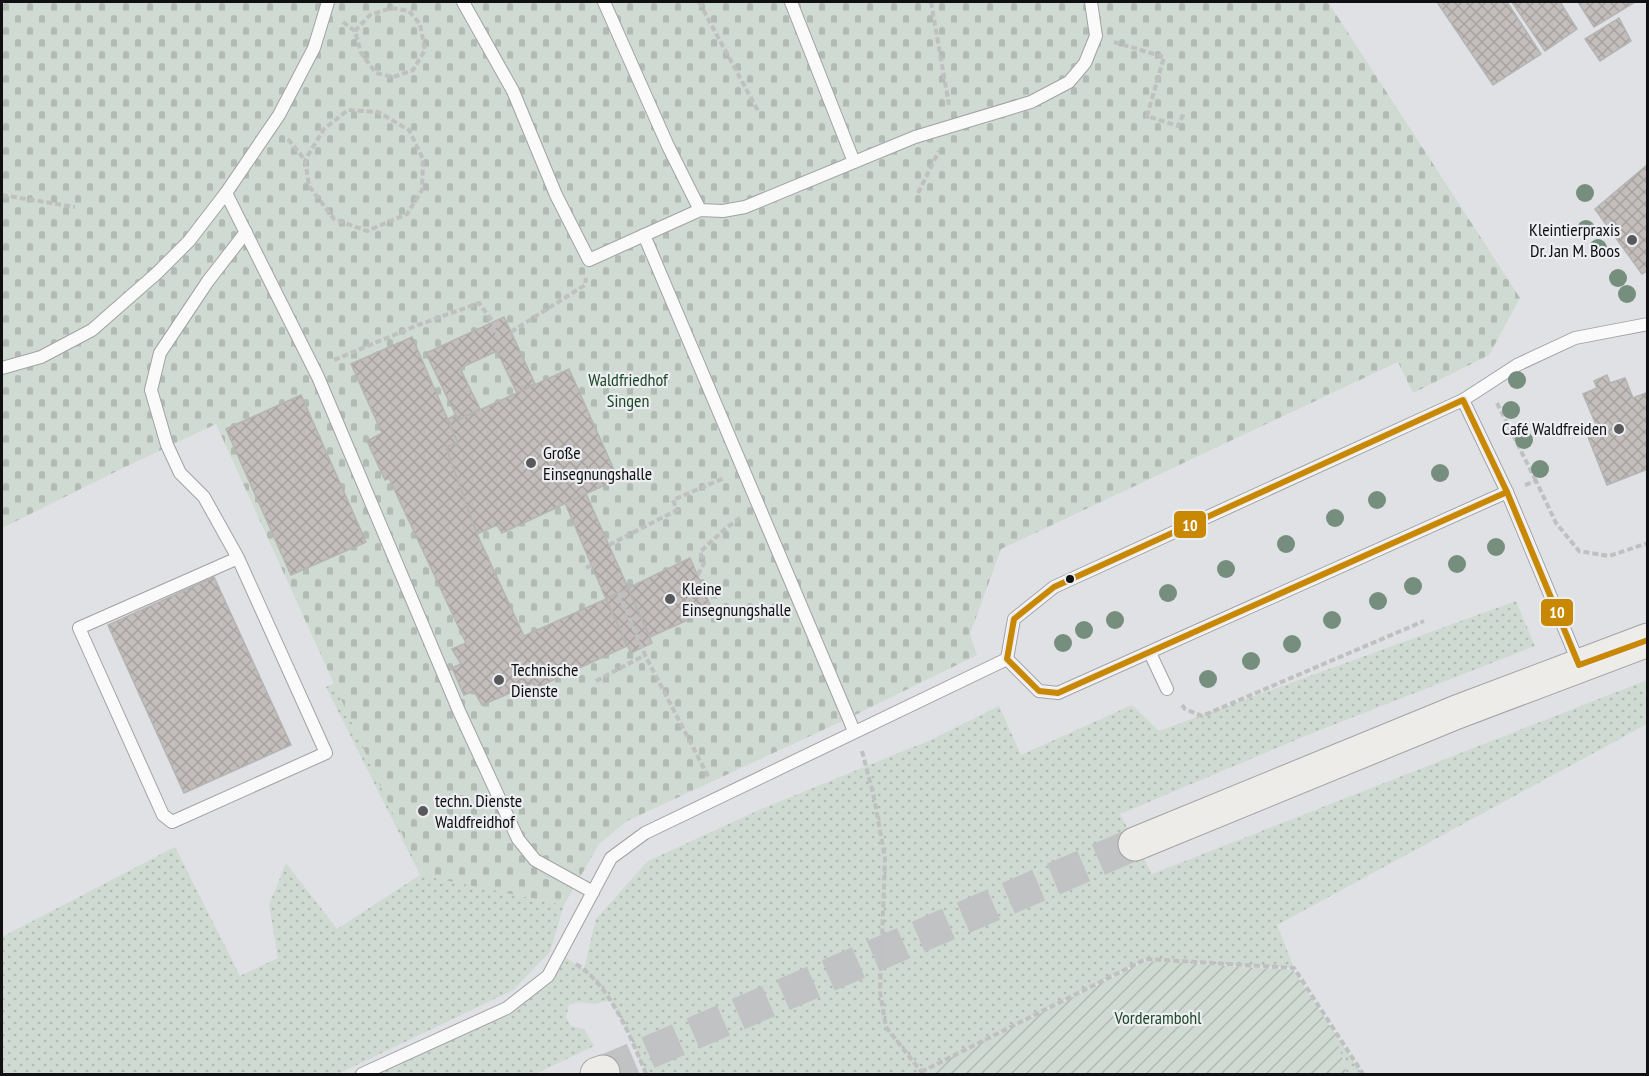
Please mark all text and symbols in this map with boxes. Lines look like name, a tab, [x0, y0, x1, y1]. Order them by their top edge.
place label: Kleintierpraxis Dr. Jan M. Boos	[1529, 218, 1620, 262]
marker: Kleintierpraxis Dr. Jan M. Boos	[1625, 233, 1639, 247]
park label: Waldfriedhof Singen	[588, 368, 669, 412]
place label: Café Waldfreiden	[1502, 417, 1607, 440]
marker: Café Waldfreiden	[1612, 422, 1626, 436]
place label: Große Einsegnungshalle	[543, 441, 652, 485]
marker: Große Einsegnungshalle	[524, 456, 538, 470]
line badge: 10	[1173, 510, 1207, 539]
text: 10	[1182, 515, 1198, 535]
unlabelled marker	[1064, 573, 1076, 585]
place label: Kleine Einsegnungshalle	[682, 577, 791, 621]
marker: Kleine Einsegnungshalle	[663, 592, 677, 606]
line badge: 10	[1540, 598, 1574, 627]
text: 10	[1549, 602, 1565, 622]
place label: Technische Dienste	[511, 658, 578, 702]
marker: Technische Dienste	[492, 673, 506, 687]
place label: techn. Dienste Waldfreidhof	[435, 789, 522, 833]
marker: techn. Dienste Waldfreidhof	[416, 804, 430, 818]
park label: Vorderambohl	[1114, 1006, 1202, 1029]

